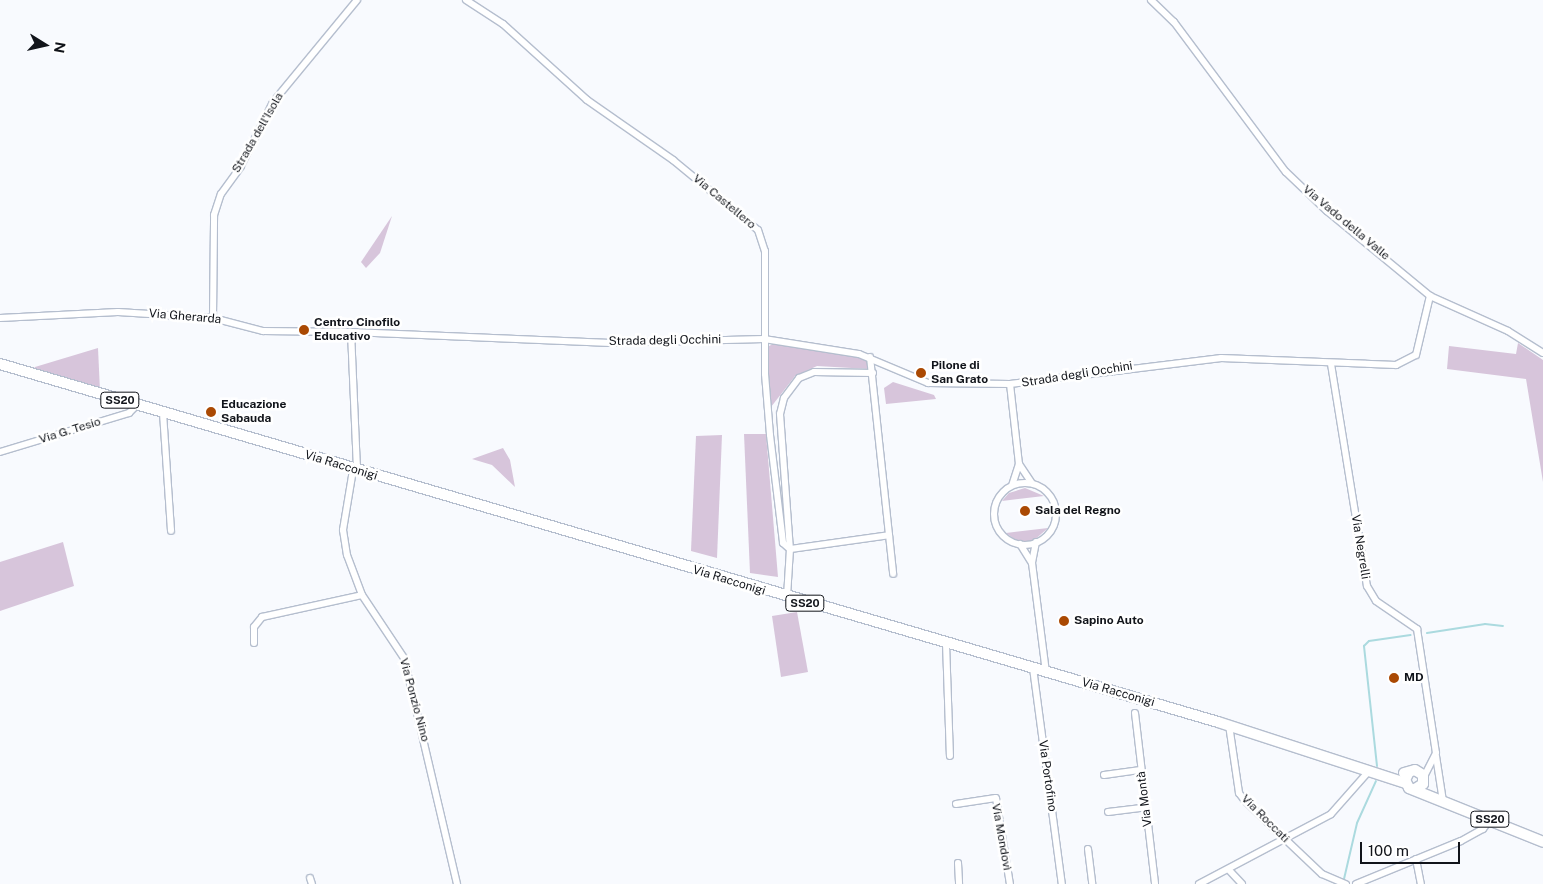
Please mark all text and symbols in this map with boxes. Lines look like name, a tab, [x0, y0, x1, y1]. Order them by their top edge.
north arrow	[20, 20, 70, 70]
text: N	[51, 41, 69, 54]
street label: Strada dell'Isola	[229, 90, 287, 176]
street label: Via Castellero	[690, 172, 758, 232]
street label: Via Vado della Valle	[1299, 182, 1393, 264]
street label: Via Gherarda	[148, 307, 222, 327]
place label: Centro Cinofilo Educativo	[314, 316, 400, 344]
marker: Centro Cinofilo Educativo	[298, 324, 310, 336]
street label: Strada degli Occhini	[609, 333, 721, 349]
place label: Pilone di San Grato	[931, 359, 988, 387]
street label: Strada degli Occhini	[1020, 359, 1134, 391]
marker: Pilone di San Grato	[915, 367, 927, 379]
road number: SS20	[100, 392, 140, 408]
place label: Educazione Sabauda	[221, 398, 286, 426]
marker: Educazione Sabauda	[205, 406, 217, 418]
street label: Via G. Tesio	[37, 415, 103, 447]
street label: Via Racconigi	[303, 448, 379, 484]
place label: Sala del Regno	[1035, 504, 1121, 518]
marker: Sala del Regno	[1019, 505, 1031, 517]
street label: Via Negrelli	[1348, 514, 1372, 580]
street label: Via Racconigi	[691, 563, 767, 599]
road number: SS20	[785, 594, 825, 612]
place label: Sapino Auto	[1074, 614, 1144, 628]
marker: Sapino Auto	[1058, 615, 1070, 627]
street label: Via Ponzio Nino	[396, 657, 432, 743]
place label: MD	[1404, 671, 1424, 685]
marker: MD	[1388, 672, 1400, 684]
street label: Via Racconigi	[1080, 676, 1156, 710]
street label: Via Portofino	[1035, 739, 1059, 813]
street label: Via Montà	[1134, 770, 1156, 828]
street label: Via Roccati	[1238, 792, 1292, 846]
street label: Via Mondovì	[988, 802, 1014, 872]
road number: SS20	[1470, 811, 1510, 828]
scale bar	[1363, 832, 1463, 864]
text: 100 m	[1368, 842, 1409, 859]

